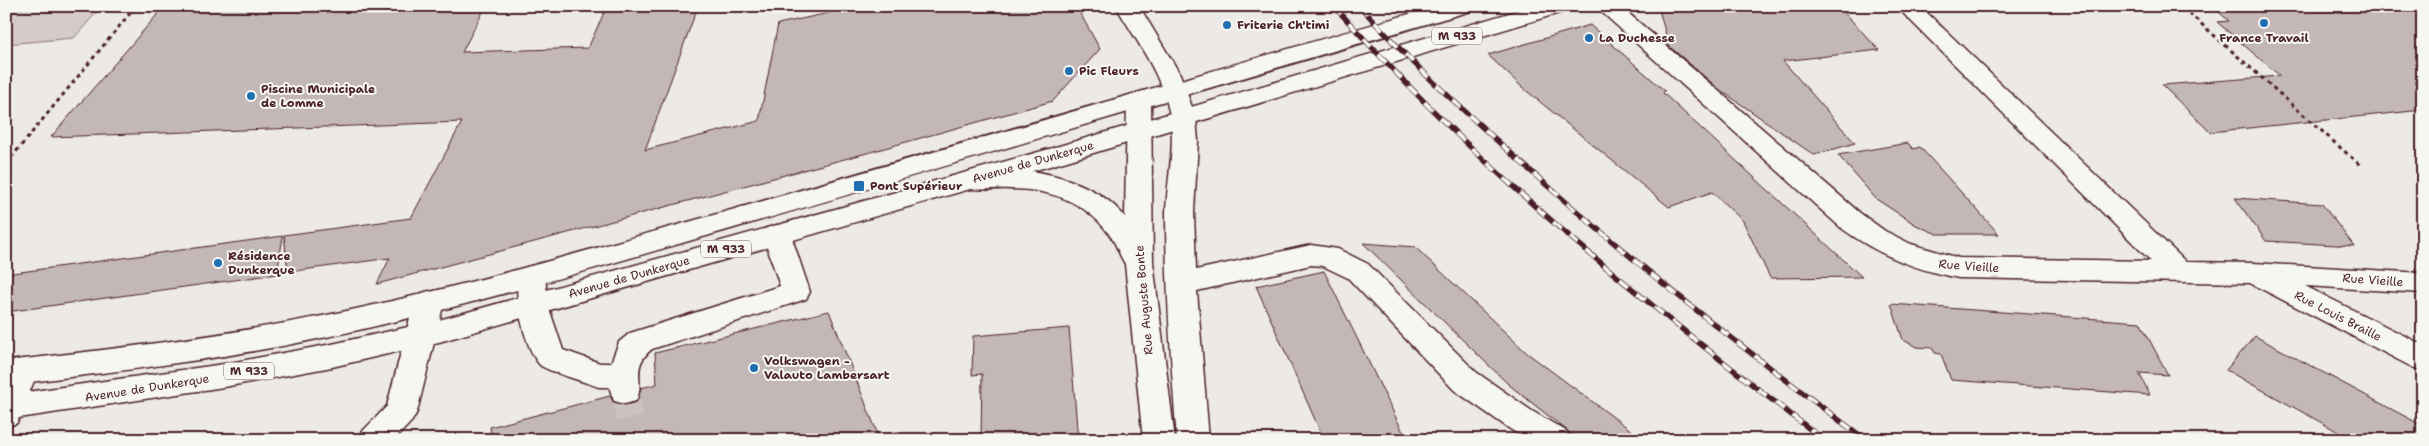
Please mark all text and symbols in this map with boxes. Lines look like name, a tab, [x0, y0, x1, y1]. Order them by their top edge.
place label: Friterie Ch'timi	[1237, 17, 1330, 33]
marker: France Travail	[2258, 17, 2270, 29]
marker: Friterie Ch'timi	[1221, 19, 1233, 31]
road number: M 933	[1432, 28, 1482, 44]
place label: La Duchesse	[1599, 30, 1675, 46]
place label: France Travail	[2219, 30, 2309, 46]
marker: La Duchesse	[1583, 32, 1595, 44]
place label: Pic Fleurs	[1079, 63, 1139, 79]
marker: Pic Fleurs	[1063, 65, 1075, 77]
place label: Piscine Municipale de Lomme	[261, 81, 375, 111]
marker: Piscine Municipale de Lomme	[245, 90, 257, 102]
street label: Avenue de Dunkerque	[970, 137, 1096, 187]
place label: Pont Supérieur	[870, 178, 963, 194]
marker: Pont Supérieur	[852, 179, 866, 193]
road number: M 933	[701, 240, 751, 258]
street label: Rue Auguste Bonte	[1131, 244, 1157, 356]
place label: Résidence Dunkerque	[228, 248, 295, 278]
street label: Avenue de Dunkerque	[566, 252, 692, 302]
street label: Rue Vieille	[1938, 256, 2000, 276]
marker: Résidence Dunkerque	[212, 257, 224, 269]
street label: Rue Vieille	[2342, 270, 2404, 290]
street label: Rue Louis Braille	[2292, 287, 2385, 345]
place label: Volkswagen - Valauto Lambersart	[764, 353, 890, 383]
road number: M 933	[224, 362, 274, 380]
marker: Volkswagen - Valauto Lambersart	[748, 362, 760, 374]
street label: Avenue de Dunkerque	[84, 370, 210, 406]

